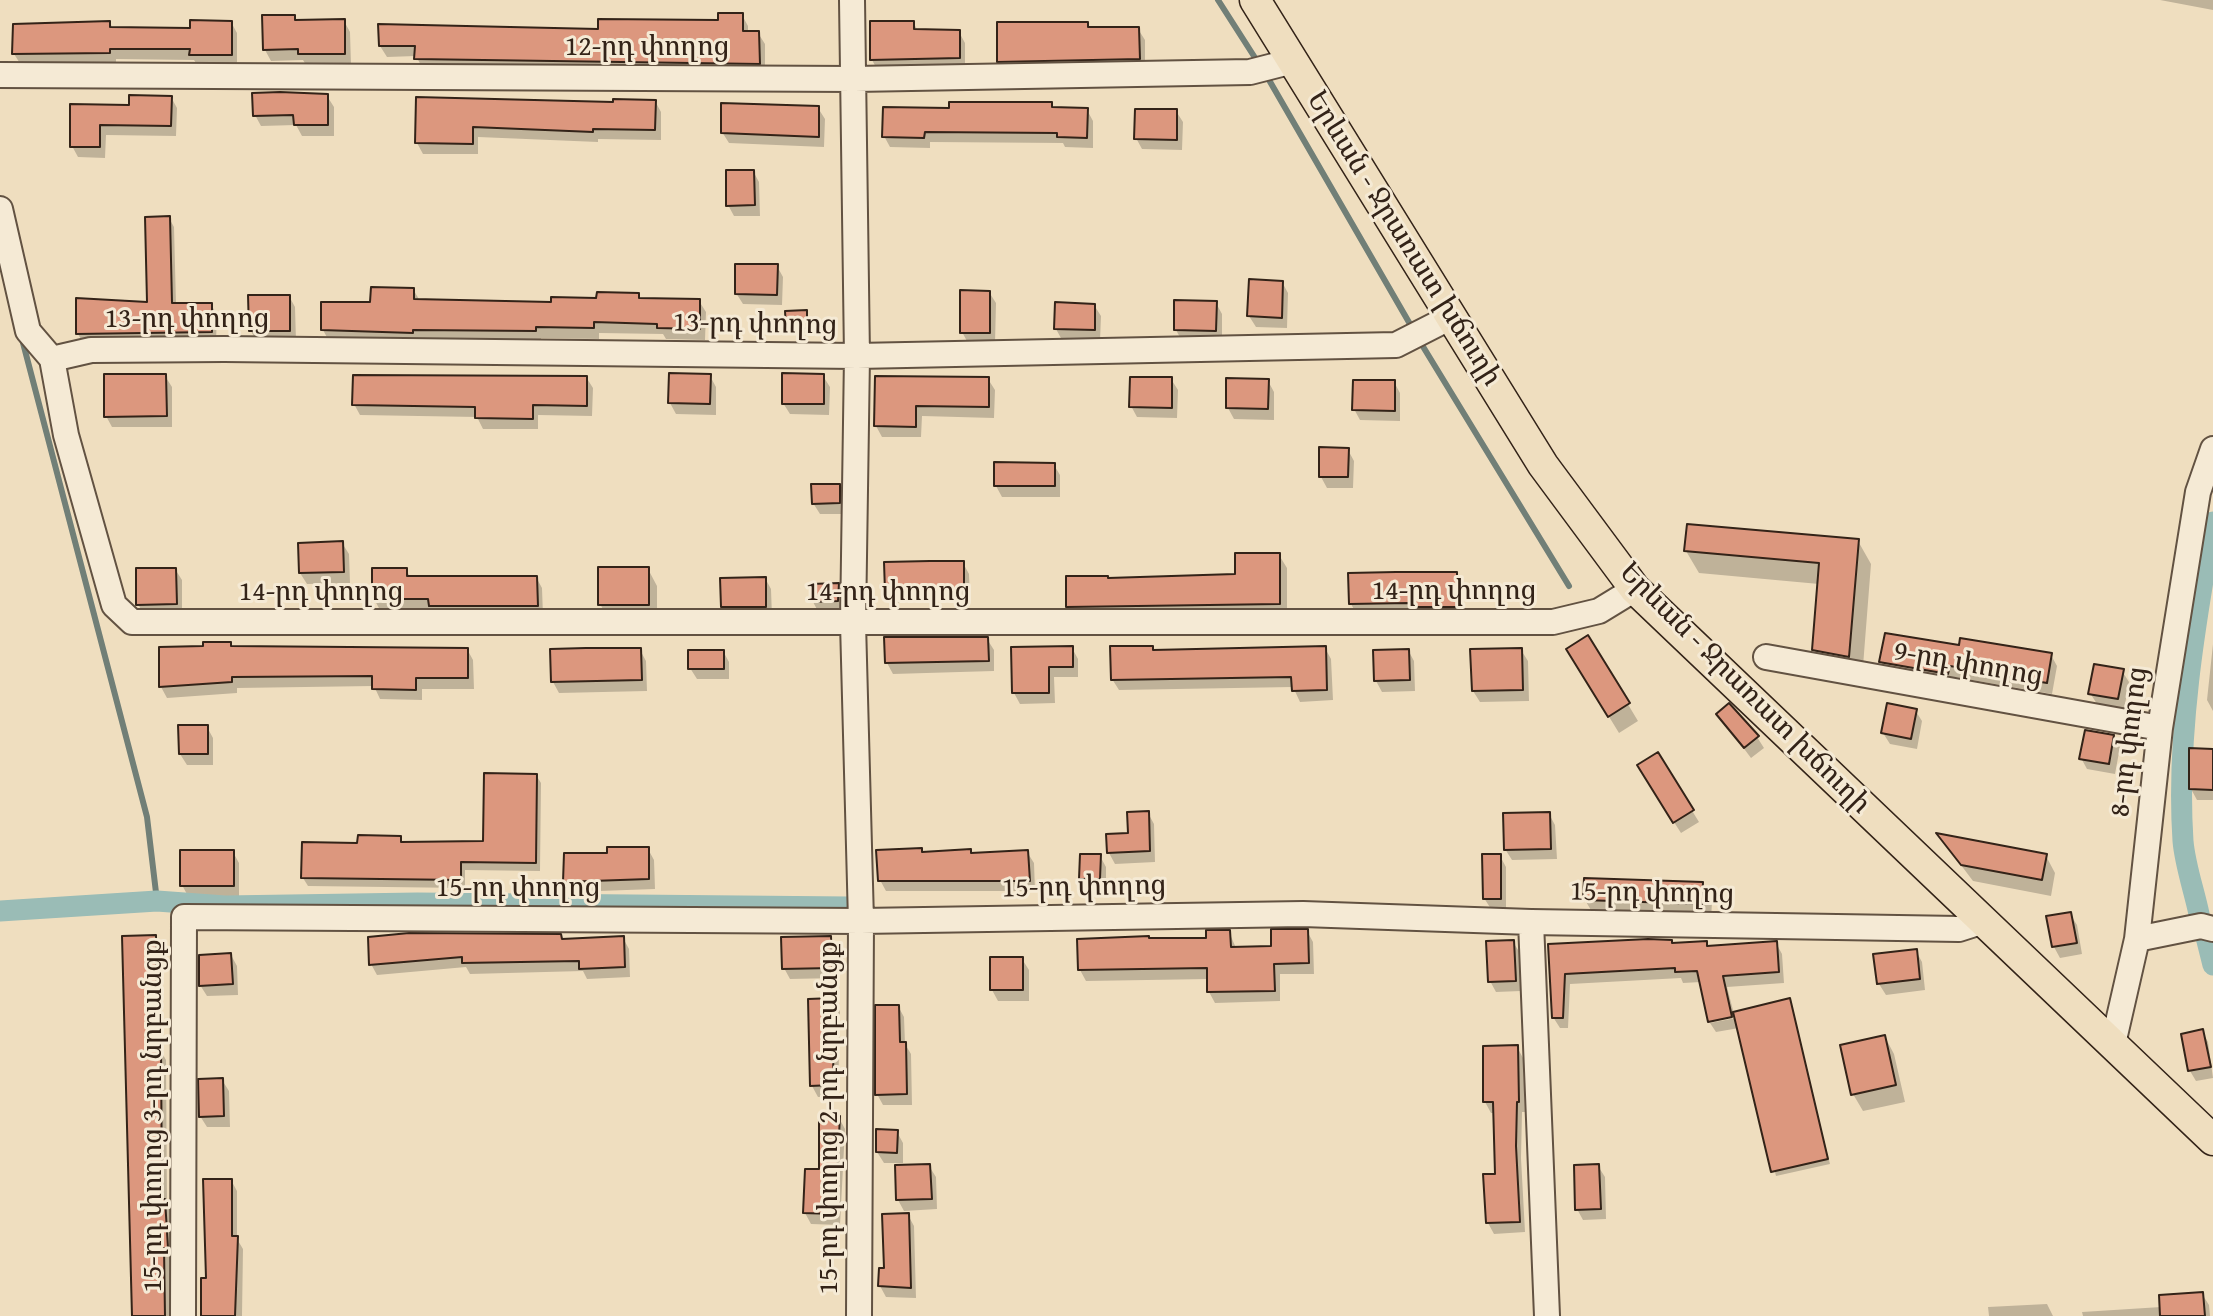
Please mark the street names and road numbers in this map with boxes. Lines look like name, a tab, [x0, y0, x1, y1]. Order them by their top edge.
street label: 12-րդ փողոց	[565, 31, 729, 65]
street label: Երևան - Ջրառատ խճուղի	[1298, 85, 1508, 393]
street label: 13-րդ փողոց	[105, 303, 269, 337]
street label: 13-րդ փողոց	[673, 307, 837, 343]
street label: Երևան - Ջրառատ խճուղի	[1612, 557, 1876, 821]
street label: 14-րդ փողոց	[1372, 575, 1536, 609]
street label: 14-րդ փողոց	[239, 576, 403, 610]
street label: 14-րդ փողոց	[806, 576, 970, 610]
street label: 9-րդ փողոց	[1891, 635, 2045, 695]
street label: 8-րդ փողոց	[2104, 665, 2156, 819]
street label: 15-րդ փողոց	[1002, 870, 1166, 906]
street label: 15-րդ փողոց	[436, 872, 600, 906]
street label: 15-րդ փողոց	[1570, 876, 1734, 912]
street label: 15-րդ փողոց 3-րդ նրբանցք	[137, 939, 171, 1293]
street label: 15-րդ փողոց 2-րդ նրբանցք	[813, 941, 847, 1295]

